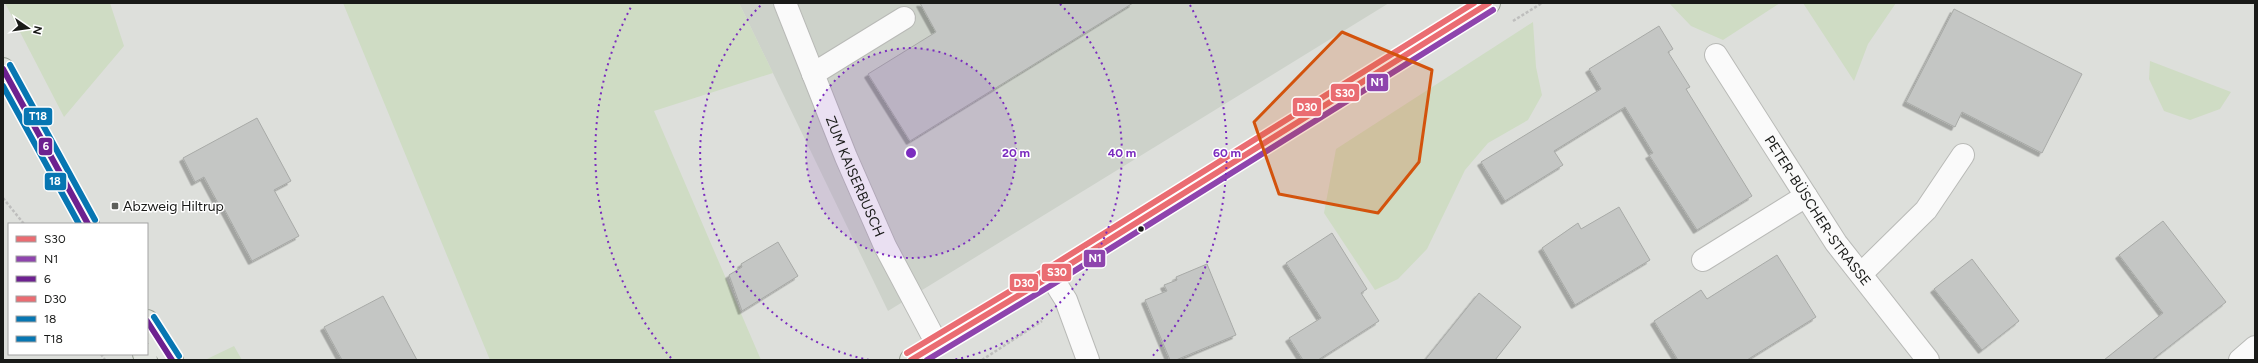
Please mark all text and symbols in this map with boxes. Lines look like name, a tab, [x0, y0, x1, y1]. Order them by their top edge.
north arrow	[8, 8, 48, 48]
text: N	[30, 25, 45, 36]
line badge: N1	[1366, 73, 1389, 92]
text: N1	[1370, 76, 1384, 89]
line badge: S30	[1330, 83, 1360, 102]
text: S30	[1335, 87, 1355, 100]
line badge: D30	[1292, 97, 1322, 117]
text: D30	[1297, 101, 1317, 114]
line badge: T18	[23, 107, 53, 126]
text: T18	[29, 110, 47, 123]
street label: ZUM KAISERBUSCH	[822, 114, 888, 239]
street label: PETER-BÜSCHER-STRASSE	[1761, 132, 1875, 289]
line badge: 6	[38, 137, 53, 156]
text: 6	[43, 140, 50, 153]
centre of rings	[904, 146, 918, 160]
text: 20 m	[1002, 146, 1030, 160]
text: 40 m	[1108, 146, 1136, 160]
text: 60 m	[1213, 146, 1241, 160]
line badge: 18	[44, 172, 67, 191]
text: 18	[49, 175, 61, 188]
place label: Abzweig Hiltrup	[123, 198, 224, 215]
marker: Abzweig Hiltrup	[110, 201, 120, 211]
legend	[8, 223, 148, 355]
unlabelled marker	[1136, 224, 1146, 234]
text: S30	[44, 232, 66, 246]
line badge: N1	[1083, 249, 1106, 268]
text: N1	[44, 252, 58, 266]
text: N1	[1088, 252, 1102, 265]
line badge: S30	[1041, 263, 1072, 282]
text: S30	[1047, 266, 1067, 279]
text: 6	[44, 272, 51, 286]
line badge: D30	[1009, 273, 1039, 292]
text: D30	[1014, 277, 1034, 290]
text: D30	[44, 292, 67, 306]
text: 18	[44, 312, 56, 326]
text: T18	[44, 332, 63, 346]

